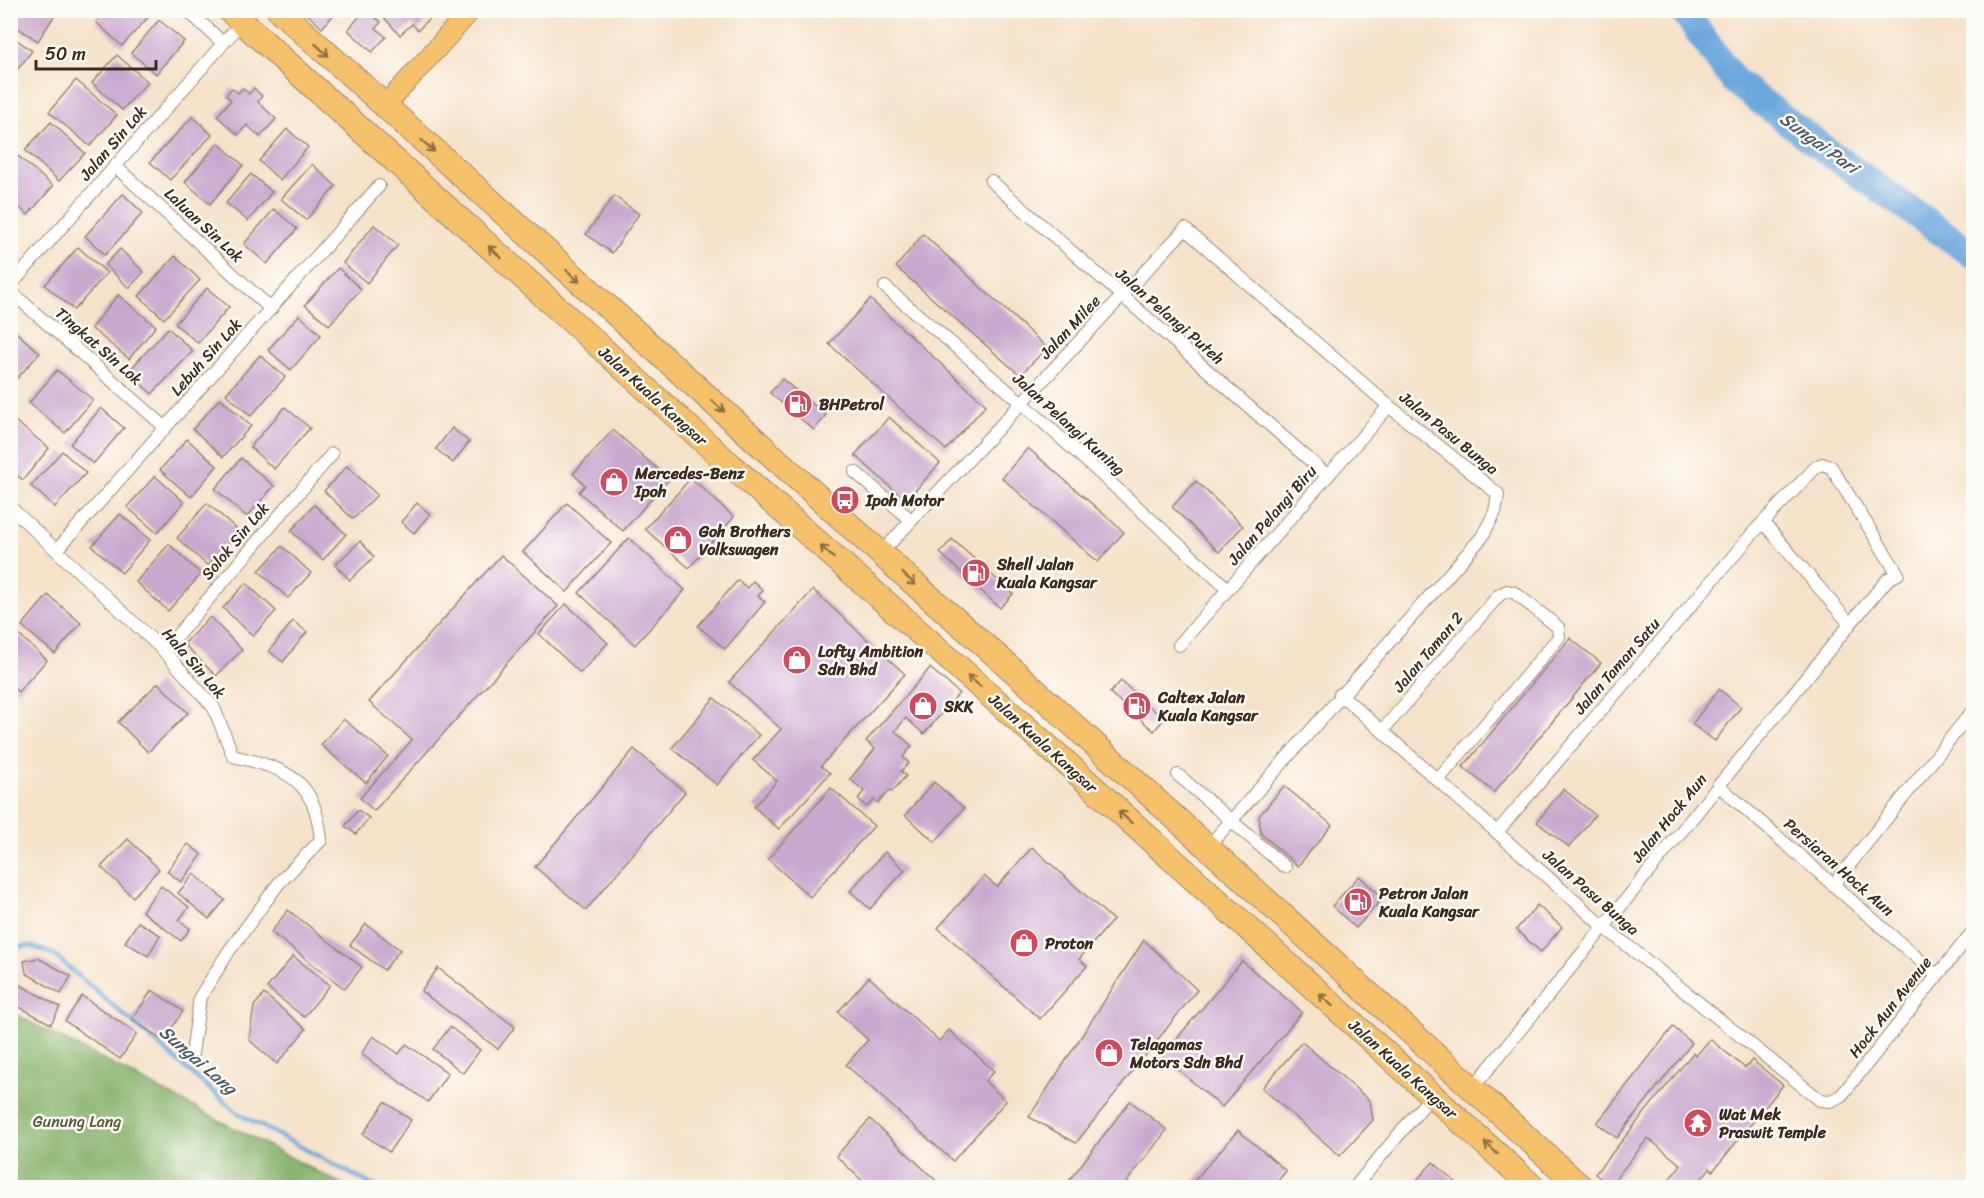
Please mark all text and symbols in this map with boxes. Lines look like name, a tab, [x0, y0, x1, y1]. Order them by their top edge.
scale bar	[36, 33, 156, 71]
text: 50 m	[45, 38, 86, 70]
one-way arrow	[314, 43, 329, 57]
street label: Jalan Sin Lok	[71, 98, 155, 188]
water label: Sungai Pari	[1773, 103, 1868, 185]
one-way arrow	[420, 139, 435, 153]
street label: Laluan Sin Lok	[157, 180, 251, 270]
one-way arrow	[488, 245, 503, 259]
street label: Jalan Pelangi Puteh	[1108, 259, 1231, 372]
one-way arrow	[565, 269, 580, 283]
street label: Jalan Milee	[1031, 288, 1108, 367]
street label: Tingkat Sin Lok	[48, 299, 150, 393]
street label: Lebuh Sin Lok	[163, 311, 250, 403]
street label: Jalan Kuala Kangsar	[591, 338, 716, 454]
street label: Jalan Pelangi Kuning	[1005, 364, 1132, 483]
street label: Jalan Pasu Bunga	[1392, 383, 1505, 482]
fuel station icon: BHPetrol	[782, 388, 814, 420]
place label: BHPetrol	[819, 390, 885, 419]
one-way arrow	[710, 399, 725, 413]
street label: Jalan Pelangi Biru	[1219, 458, 1324, 573]
place label: Mercedes-Benz Ipoh	[634, 459, 745, 506]
shop icon: Mercedes-Benz Ipoh	[598, 466, 630, 498]
bus stop icon: Ipoh Motor	[829, 484, 861, 516]
place label: Ipoh Motor	[865, 486, 945, 515]
street label: Solok Sin Lok	[193, 495, 277, 587]
place label: Goh Brothers Volkswagen	[698, 517, 791, 564]
shop icon: Goh Brothers Volkswagen	[662, 524, 694, 556]
one-way arrow	[820, 545, 835, 559]
place label: Shell Jalan Kuala Kangsar	[996, 550, 1098, 597]
fuel station icon: Shell Jalan Kuala Kangsar	[960, 557, 992, 589]
one-way arrow	[901, 572, 916, 586]
street label: Jalan Taman 2	[1385, 605, 1471, 700]
street label: Jalan Taman Satu	[1566, 610, 1668, 722]
street label: Hala Sin Lok	[154, 621, 234, 705]
place label: Lofty Ambition Sdn Bhd	[817, 637, 924, 684]
shop icon: Lofty Ambition Sdn Bhd	[781, 644, 813, 676]
one-way arrow	[966, 674, 981, 688]
place label: Caltex Jalan Kuala Kangsar	[1157, 683, 1259, 730]
street label: Jalan Kuala Kangsar	[981, 685, 1106, 801]
shop icon: SKK	[907, 690, 939, 722]
fuel station icon: Caltex Jalan Kuala Kangsar	[1121, 690, 1153, 722]
place label: SKK	[943, 692, 974, 721]
street label: Jalan Hock Aun	[1623, 766, 1715, 870]
one-way arrow	[1118, 809, 1133, 824]
street label: Persiaran Hock Aun	[1777, 810, 1901, 924]
street label: Jalan Pasu Bunga	[1535, 841, 1646, 943]
place label: Petron Jalan Kuala Kangsar	[1378, 879, 1480, 926]
fuel station icon: Petron Jalan Kuala Kangsar	[1342, 886, 1374, 918]
shop icon: Proton	[1008, 927, 1040, 959]
place label: Proton	[1045, 929, 1094, 958]
street label: Hock Aun Avenue	[1841, 950, 1939, 1064]
one-way arrow	[1319, 993, 1334, 1007]
street label: Jalan Kuala Kangsar	[1341, 1011, 1466, 1127]
water label: Sungai Lang	[152, 1017, 246, 1104]
place label: Telagamas Motors Sdn Bhd	[1129, 1030, 1243, 1077]
shop icon: Telagamas Motors Sdn Bhd	[1093, 1037, 1125, 1069]
place label: Wat Mek Praswit Temple	[1719, 1100, 1827, 1147]
park label: Gunung Lang	[33, 1107, 121, 1136]
temple icon: Wat Mek Praswit Temple	[1682, 1107, 1714, 1139]
one-way arrow	[1483, 1141, 1498, 1155]

